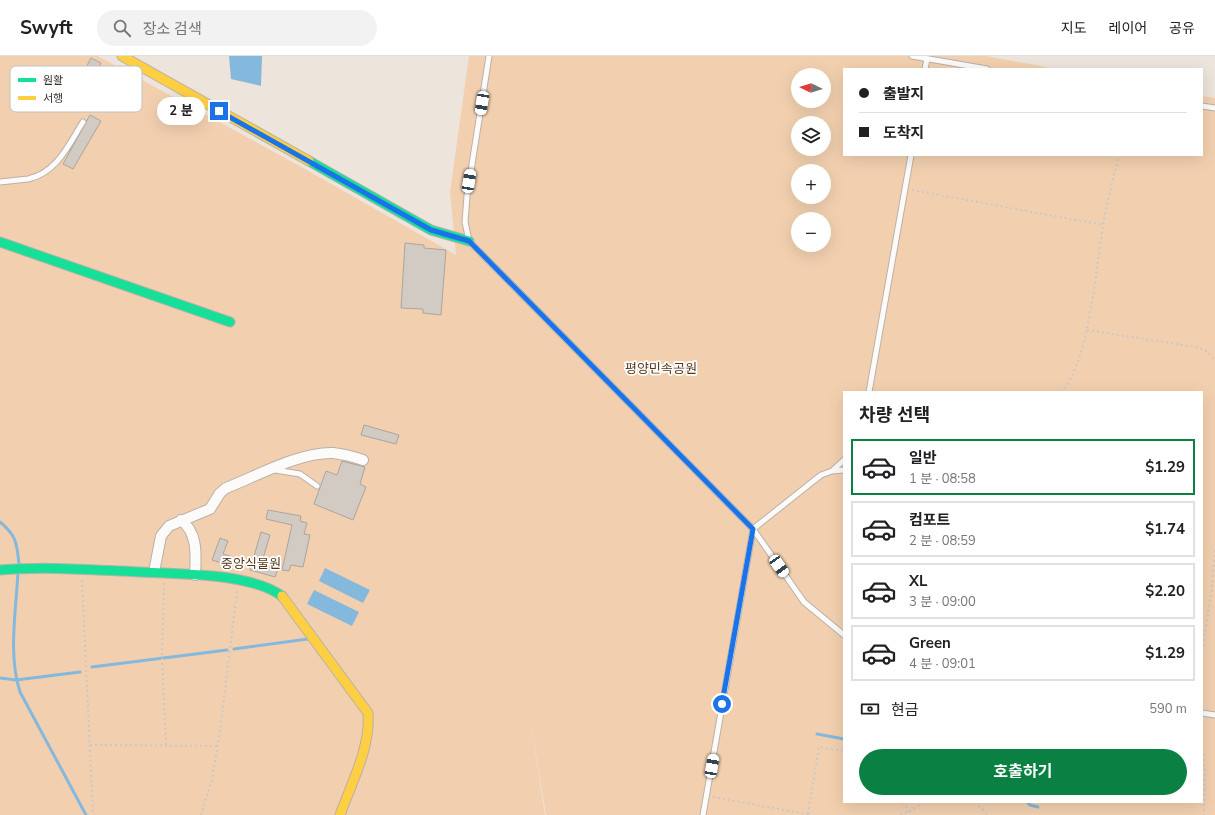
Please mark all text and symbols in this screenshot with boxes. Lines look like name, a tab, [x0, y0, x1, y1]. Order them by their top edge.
search box	[97, 10, 377, 46]
text: Swyft	[20, 15, 73, 41]
icon: search	[111, 17, 133, 39]
text: 장소 검색	[143, 19, 202, 39]
text: 지도	[1061, 19, 1087, 38]
text: 레이어	[1109, 19, 1147, 38]
text: 공유	[1169, 19, 1195, 38]
legend	[10, 66, 142, 112]
north arrow	[791, 68, 831, 108]
map controls	[791, 68, 831, 252]
text: 원활	[43, 73, 63, 88]
text: 출발지	[883, 84, 924, 104]
car	[474, 90, 490, 116]
text: 서행	[43, 91, 63, 106]
callout: 2 분	[157, 97, 205, 125]
text: 2 분	[169, 102, 193, 120]
route end	[210, 102, 228, 120]
button: layers	[791, 116, 831, 156]
text: 도착지	[883, 123, 924, 143]
button: +	[791, 164, 831, 204]
car	[461, 168, 477, 194]
button: −	[791, 212, 831, 252]
park label: 평양민속공원	[625, 360, 697, 378]
text: 차량 선택	[859, 403, 930, 427]
text: 일반	[909, 448, 937, 468]
icon: car	[861, 449, 897, 485]
text: $1.29	[1145, 457, 1185, 477]
text: 1 분 · 08:58	[909, 470, 976, 488]
text: 컴포트	[909, 510, 950, 530]
icon: car	[861, 511, 897, 547]
text: $1.74	[1145, 519, 1185, 539]
text: 2 분 · 08:59	[909, 532, 976, 550]
car	[767, 553, 791, 579]
park label: 중앙식물원	[221, 555, 281, 573]
text: XL	[909, 571, 928, 591]
icon: car	[861, 573, 897, 609]
text: $2.20	[1145, 581, 1185, 601]
text: 3 분 · 09:00	[909, 593, 976, 611]
text: Green	[909, 633, 951, 653]
icon: car	[861, 635, 897, 671]
text: $1.29	[1145, 643, 1185, 663]
text: 4 분 · 09:01	[909, 655, 976, 673]
route start	[713, 695, 731, 713]
icon: cash	[859, 698, 881, 720]
text: 현금	[891, 700, 919, 720]
text: 590 m	[1149, 700, 1187, 718]
button: 호출하기	[859, 749, 1187, 795]
car	[704, 753, 720, 779]

